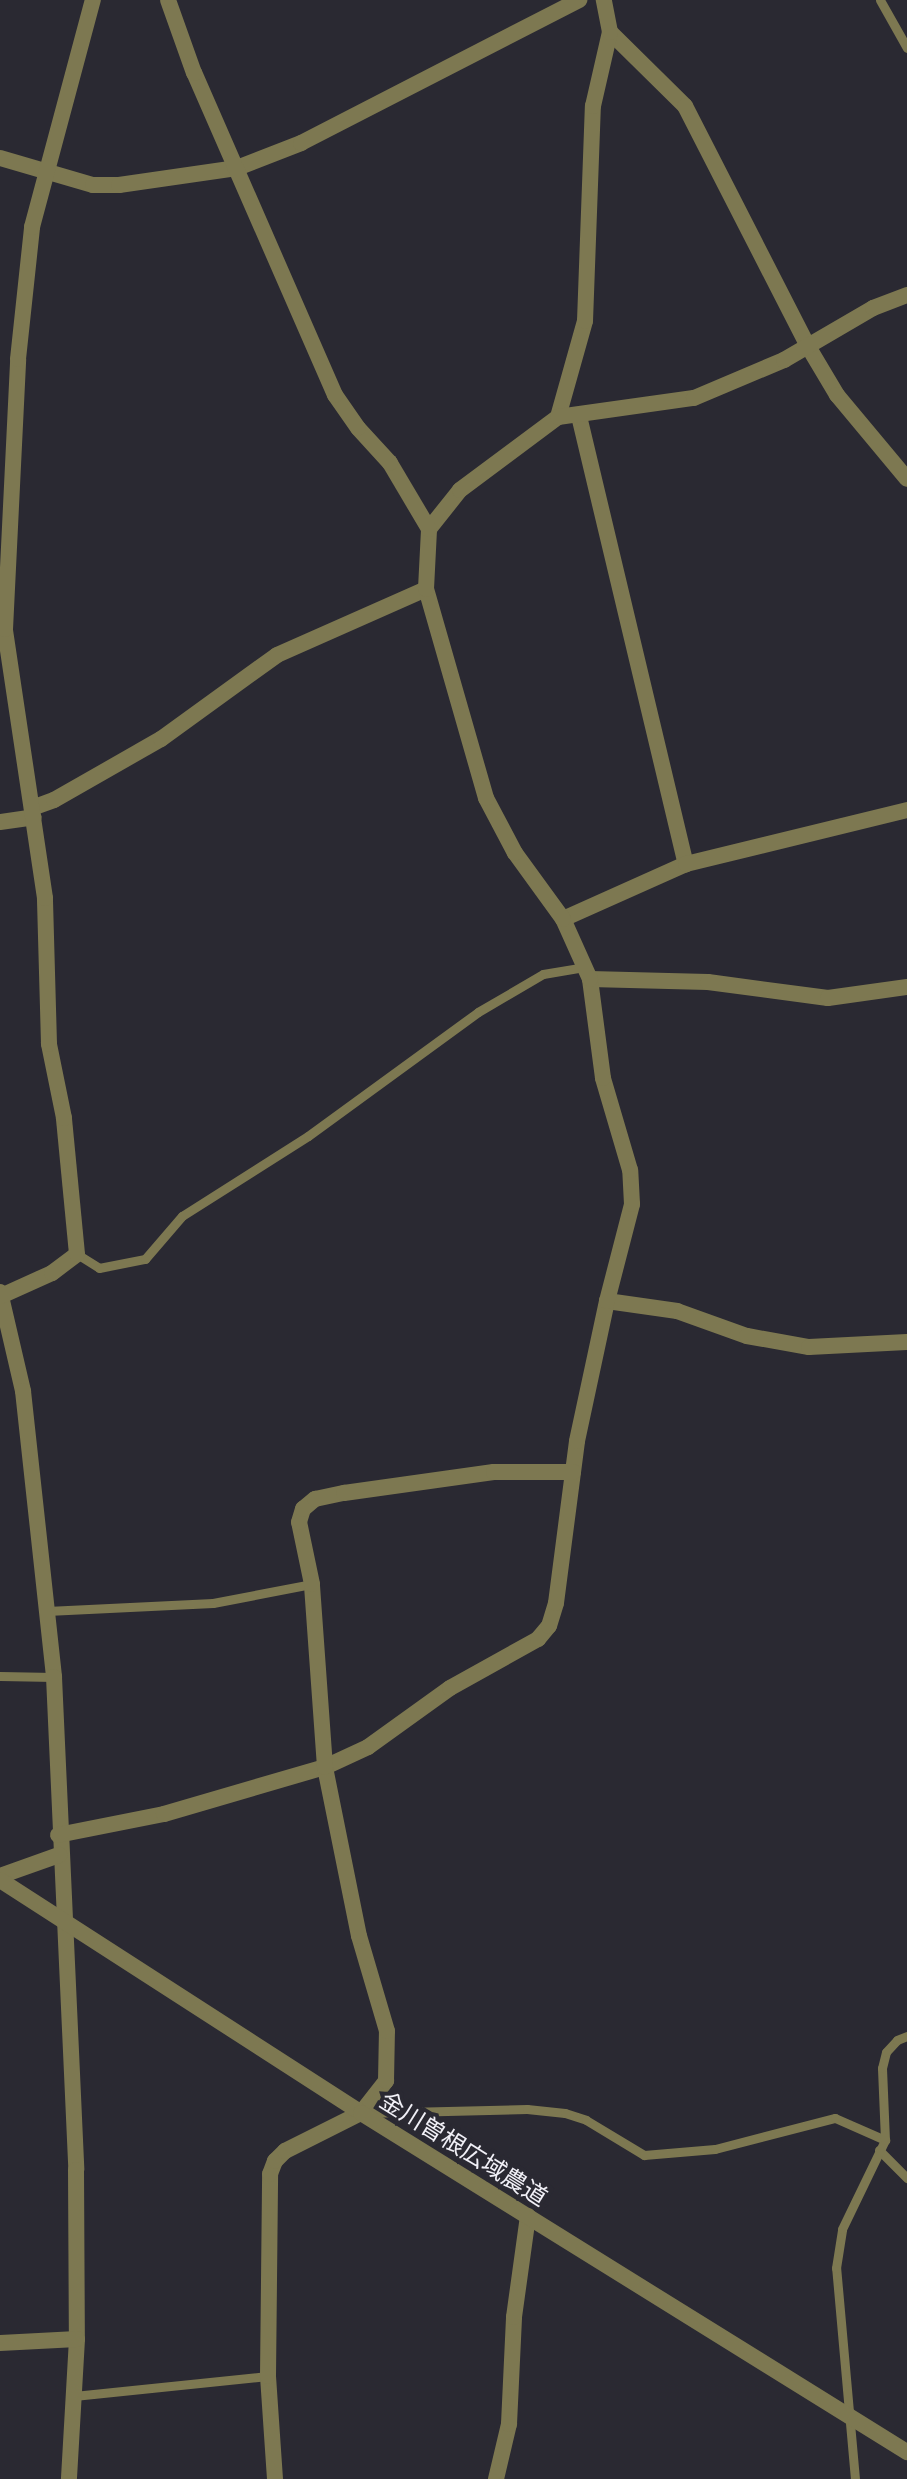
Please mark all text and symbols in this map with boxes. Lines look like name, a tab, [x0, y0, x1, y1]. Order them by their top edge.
street label: 金川曽根広域農道	[375, 2085, 553, 2211]

